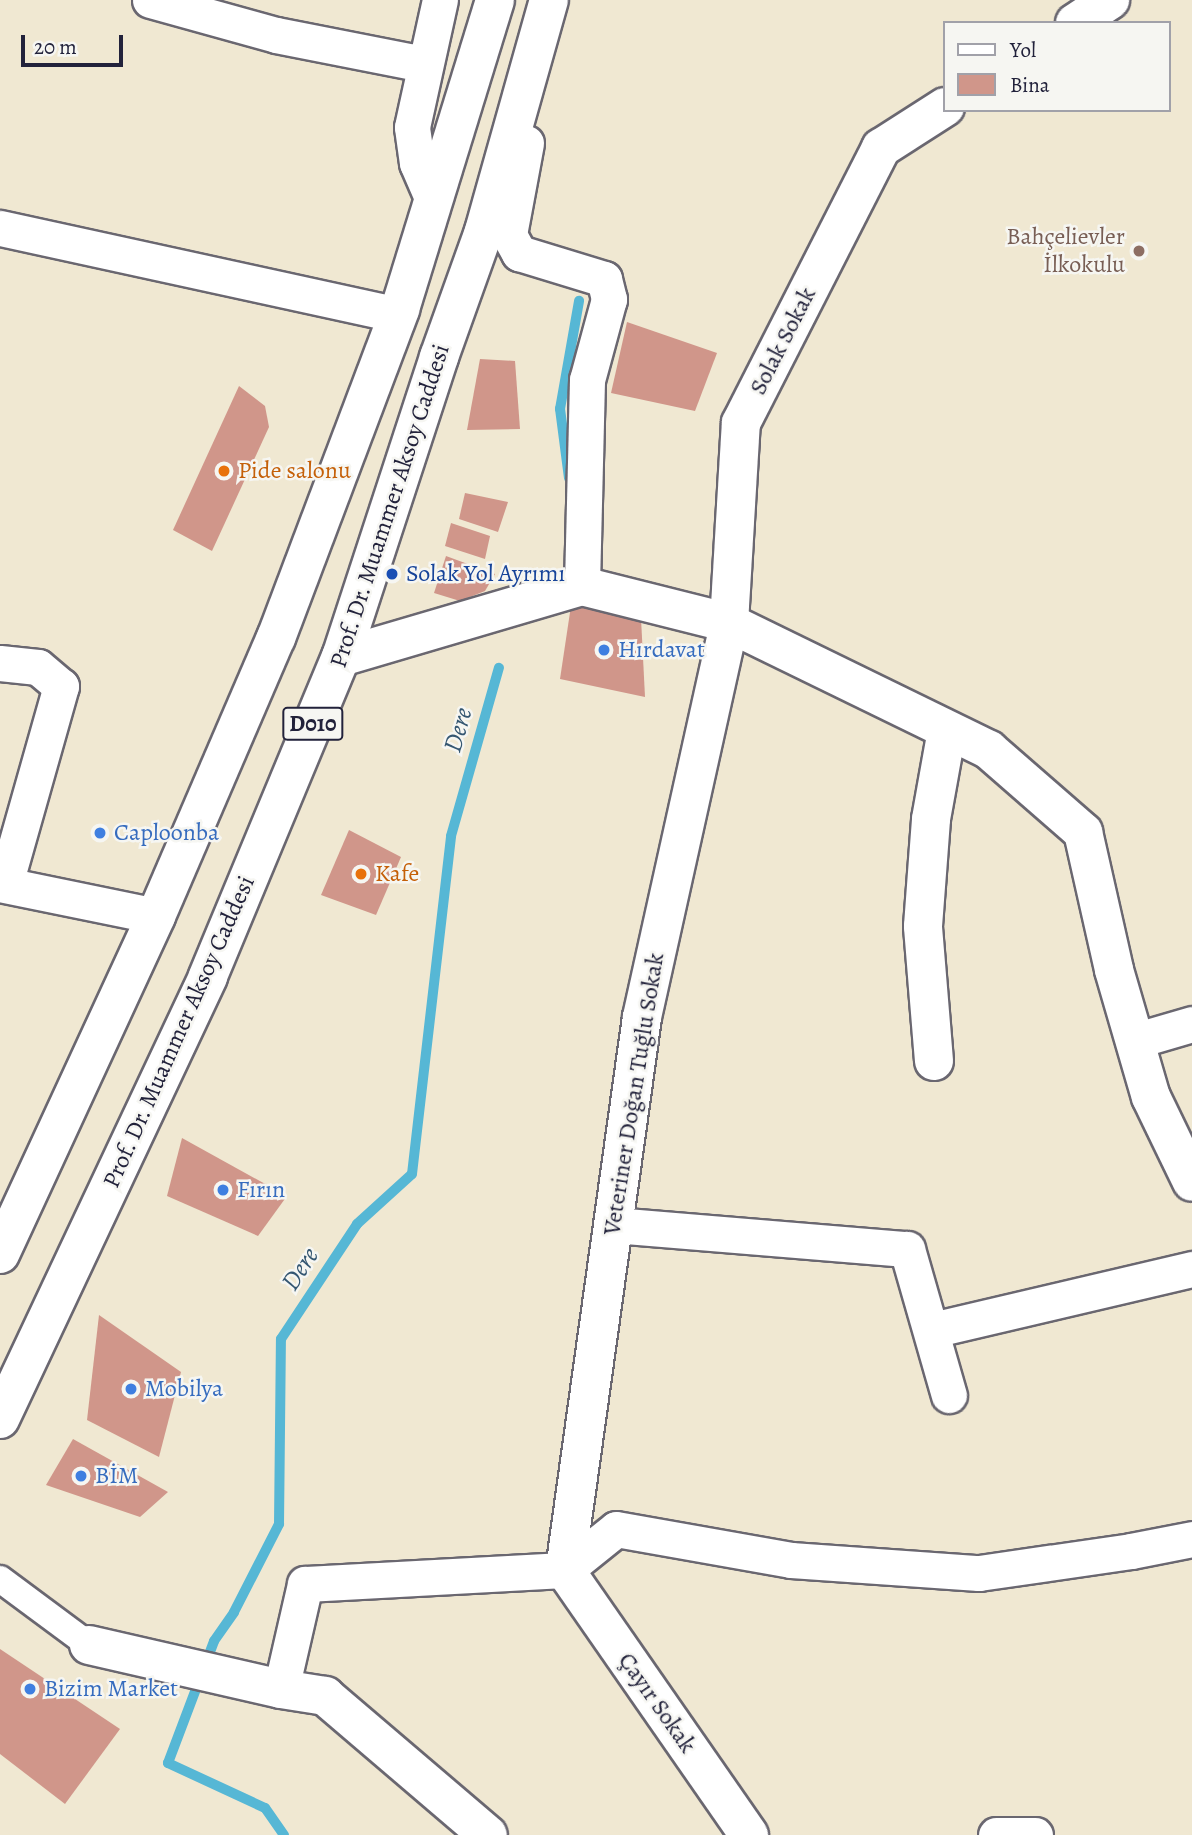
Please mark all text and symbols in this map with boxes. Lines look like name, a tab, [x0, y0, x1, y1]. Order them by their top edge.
scale bar	[24, 21, 126, 65]
legend	[944, 21, 1171, 112]
text: 20 m	[34, 33, 77, 61]
text: Yol	[1010, 36, 1036, 64]
text: Bina	[1010, 71, 1050, 99]
place label: Bahçelievler İlkokulu	[1006, 223, 1125, 279]
marker: Bahçelievler İlkokulu	[1131, 243, 1147, 259]
street label: Solak Sokak	[744, 282, 822, 400]
street label: Prof. Dr. Muammer Aksoy Caddesi	[324, 340, 456, 672]
place label: Pide salonu	[238, 457, 351, 485]
marker: Pide salonu	[216, 463, 232, 479]
place label: Solak Yol Ayrımı	[406, 560, 565, 588]
marker: Solak Yol Ayrımı	[384, 566, 400, 582]
place label: Hırdavat	[618, 636, 705, 664]
marker: Hırdavat	[596, 642, 612, 658]
road number: D010	[282, 704, 344, 744]
water label: Dere	[437, 704, 479, 756]
place label: Caploonba	[114, 819, 219, 847]
marker: Caploonba	[92, 825, 108, 841]
place label: Kafe	[375, 860, 419, 888]
marker: Kafe	[353, 866, 369, 882]
street label: Prof. Dr. Muammer Aksoy Caddesi	[97, 871, 261, 1193]
street label: Veteriner Doğan Tuğlu Sokak	[597, 951, 671, 1237]
place label: Fırın	[237, 1176, 285, 1204]
marker: Fırın	[215, 1182, 231, 1198]
water label: Dere	[275, 1242, 325, 1296]
place label: Mobilya	[145, 1375, 223, 1403]
marker: Mobilya	[123, 1381, 139, 1397]
place label: BİM	[95, 1462, 138, 1490]
marker: BİM	[73, 1468, 89, 1484]
street label: Çayır Sokak	[612, 1647, 702, 1759]
place label: Bizim Market	[44, 1675, 178, 1703]
marker: Bizim Market	[22, 1681, 38, 1697]

